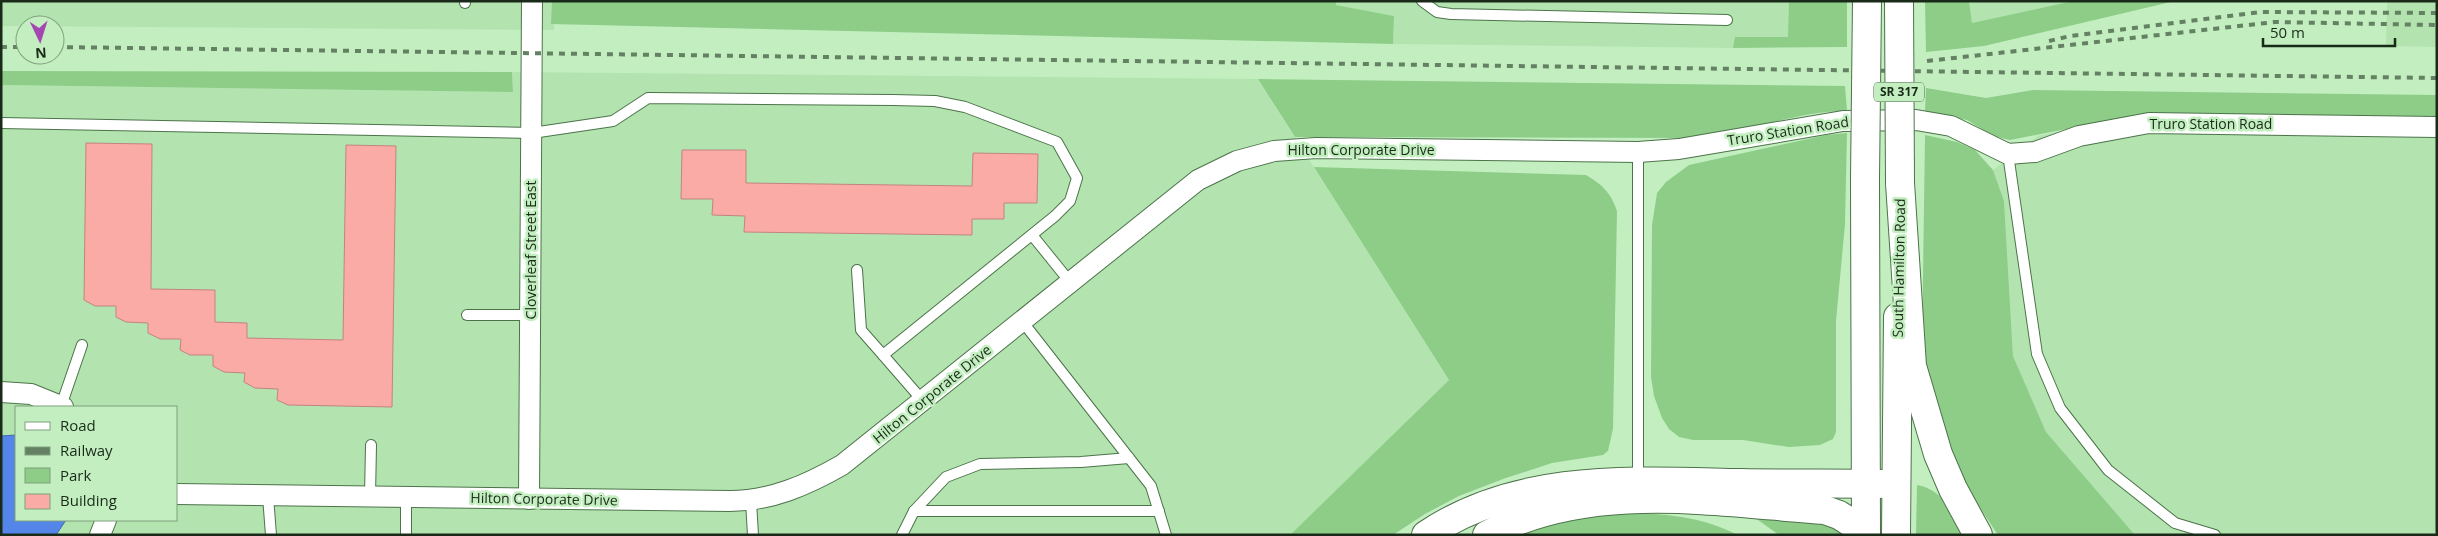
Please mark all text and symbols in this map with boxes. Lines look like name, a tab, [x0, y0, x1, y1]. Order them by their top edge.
north arrow	[15, 15, 65, 65]
scale bar	[2263, 15, 2396, 47]
text: 50 m	[2270, 22, 2305, 42]
text: N	[35, 44, 47, 63]
road number: SR 317	[1874, 82, 1924, 101]
street label: Truro Station Road	[1726, 112, 1850, 149]
street label: Truro Station Road	[2150, 114, 2272, 133]
street label: Hilton Corporate Drive	[1287, 140, 1435, 159]
street label: Cloverleaf Street East	[521, 181, 540, 319]
street label: South Hamilton Road	[1888, 198, 1909, 338]
street label: Hilton Corporate Drive	[868, 340, 995, 447]
legend	[15, 406, 178, 521]
text: Road	[60, 415, 96, 435]
text: Railway	[60, 440, 113, 460]
text: Park	[60, 465, 91, 485]
street label: Hilton Corporate Drive	[470, 488, 618, 509]
text: Building	[60, 490, 117, 510]

